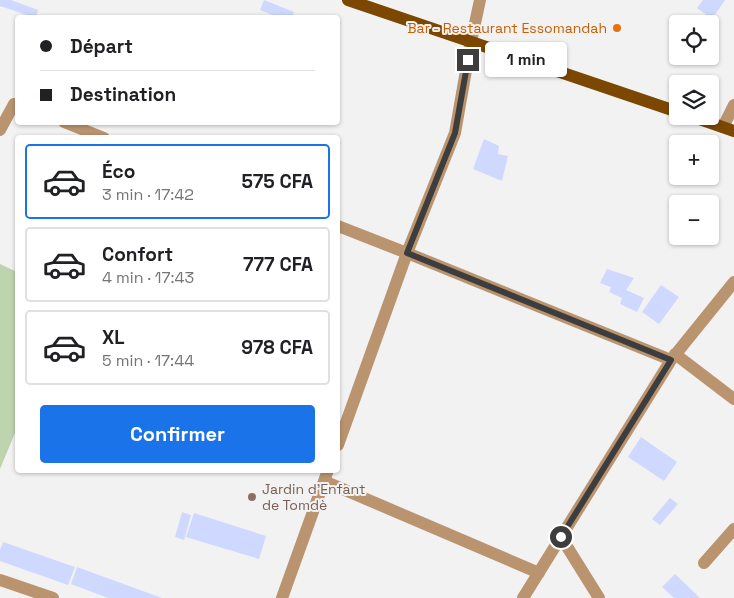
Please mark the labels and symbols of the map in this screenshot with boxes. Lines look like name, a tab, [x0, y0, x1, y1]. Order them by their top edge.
place label: Bar - Restaurant Essomandah	[407, 19, 607, 37]
marker: Bar - Restaurant Essomandah	[611, 22, 623, 34]
callout: 1 min	[486, 42, 568, 78]
route end	[457, 49, 479, 71]
place label: Jardin d'Enfant de Tomdè	[262, 480, 365, 514]
marker: Jardin d'Enfant de Tomdè	[246, 491, 258, 503]
route start	[550, 526, 572, 548]

